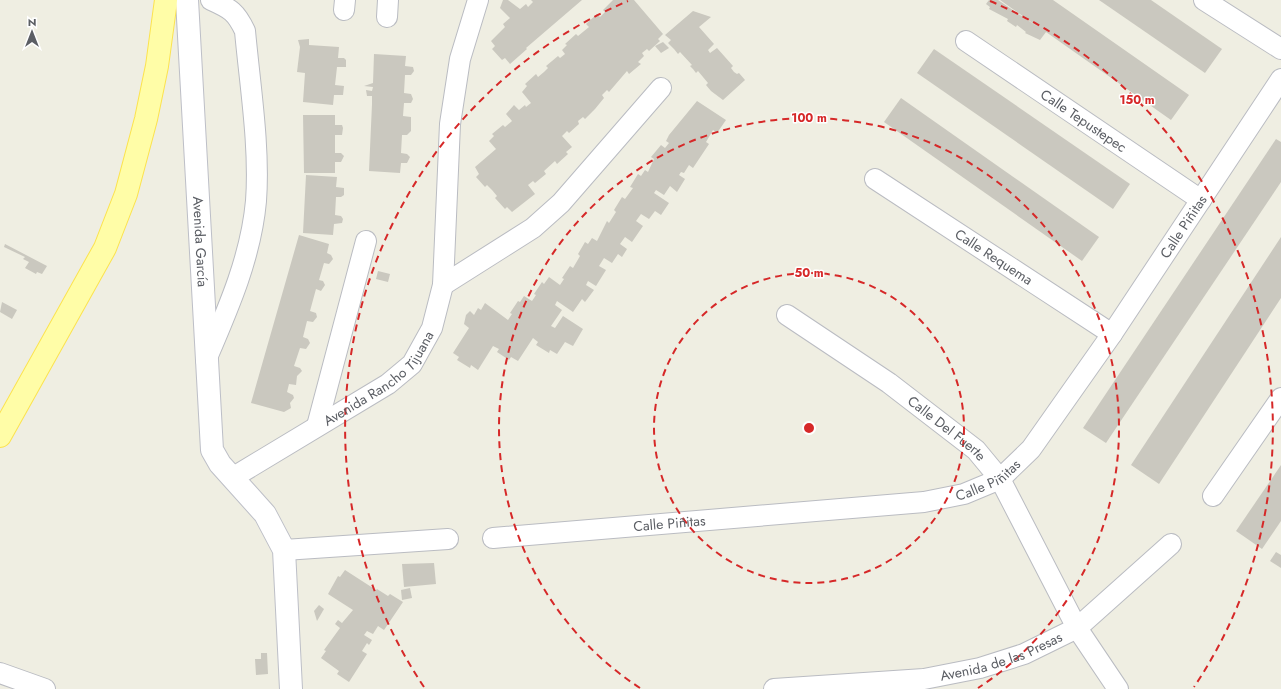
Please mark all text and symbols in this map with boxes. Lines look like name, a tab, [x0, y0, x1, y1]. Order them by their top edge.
north arrow	[12, 12, 52, 52]
text: N	[28, 14, 36, 30]
street label: Calle Tepustepec	[1037, 84, 1131, 157]
text: 150 m	[1119, 91, 1155, 109]
text: 100 m	[791, 109, 827, 127]
street label: Calle Piñitas	[1155, 191, 1212, 262]
street label: Avenida García	[188, 196, 213, 288]
street label: Calle Requema	[951, 224, 1037, 290]
text: 50 m	[794, 264, 824, 282]
street label: Avenida Rancho Tijuana	[320, 327, 438, 431]
street label: Calle Del Fuerte	[903, 391, 991, 465]
centre of rings	[802, 421, 816, 435]
street label: Calle Piñitas	[954, 454, 1025, 505]
street label: Calle Piñitas	[633, 510, 707, 536]
street label: Avenida de las Presas	[938, 627, 1066, 686]

